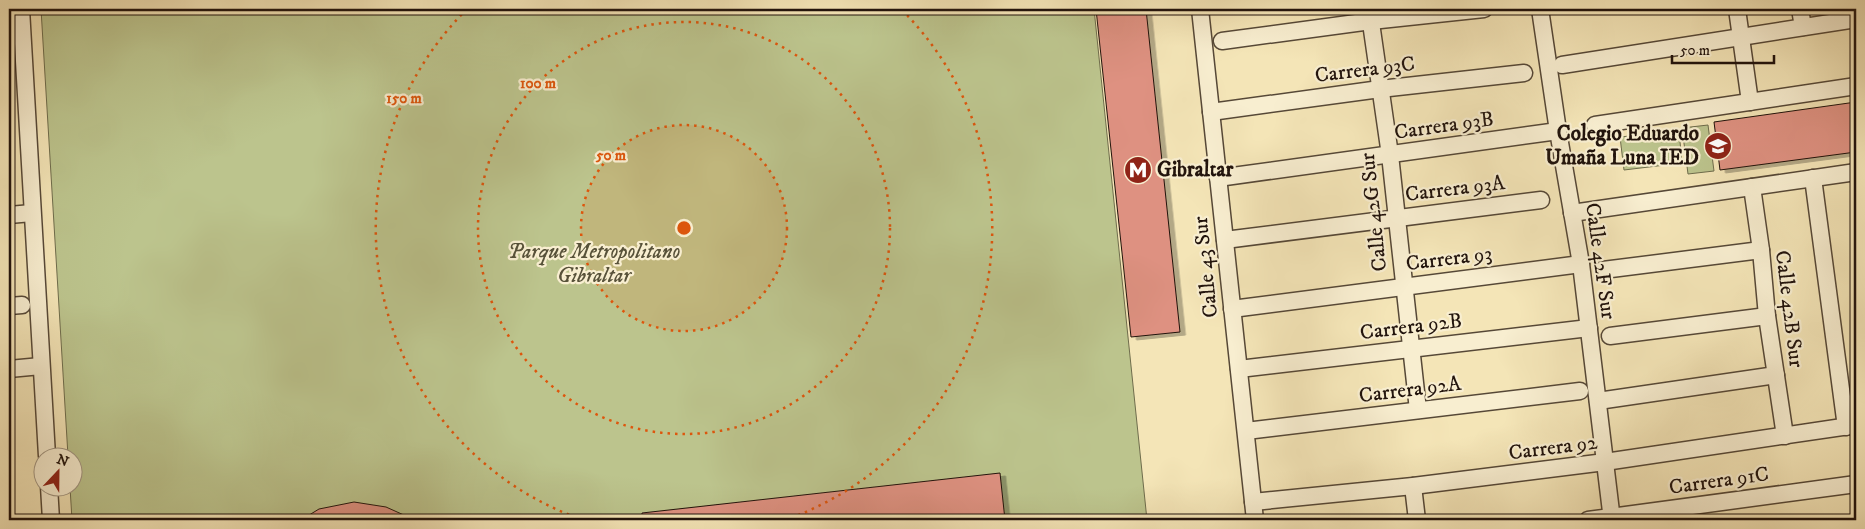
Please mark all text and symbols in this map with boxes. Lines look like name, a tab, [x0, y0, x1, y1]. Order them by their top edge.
scale bar	[1672, 32, 1775, 64]
text: 50 m	[1680, 41, 1710, 60]
street label: Carrera 93C	[1313, 51, 1417, 89]
text: 100 m	[520, 74, 557, 93]
text: 150 m	[386, 89, 422, 108]
street label: Carrera 93B	[1393, 106, 1495, 146]
place label: Colegio Eduardo Umaña Luna IED	[1545, 121, 1699, 171]
school or university icon: Colegio Eduardo Umaña Luna IED	[1703, 131, 1733, 161]
text: 50 m	[595, 146, 627, 165]
street label: Calle 42G Sur	[1355, 151, 1393, 273]
metro station icon: Gibraltar	[1123, 155, 1153, 185]
place label: Gibraltar	[1157, 157, 1234, 183]
street label: Carrera 93A	[1404, 170, 1507, 208]
street label: Calle 42F Sur	[1579, 201, 1621, 321]
street label: Calle 43 Sur	[1188, 215, 1224, 319]
centre of rings	[675, 219, 693, 237]
park label: Parque Metropolitano Gibraltar	[508, 239, 681, 289]
street label: Carrera 93	[1404, 241, 1494, 277]
street label: Calle 42B Sur	[1769, 249, 1809, 369]
street label: Carrera 92B	[1359, 308, 1463, 346]
street label: Carrera 92A	[1357, 371, 1463, 409]
street label: Carrera 92	[1507, 430, 1600, 466]
north arrow	[32, 446, 82, 496]
text: N	[54, 450, 72, 472]
street label: Carrera 91C	[1667, 461, 1771, 501]

